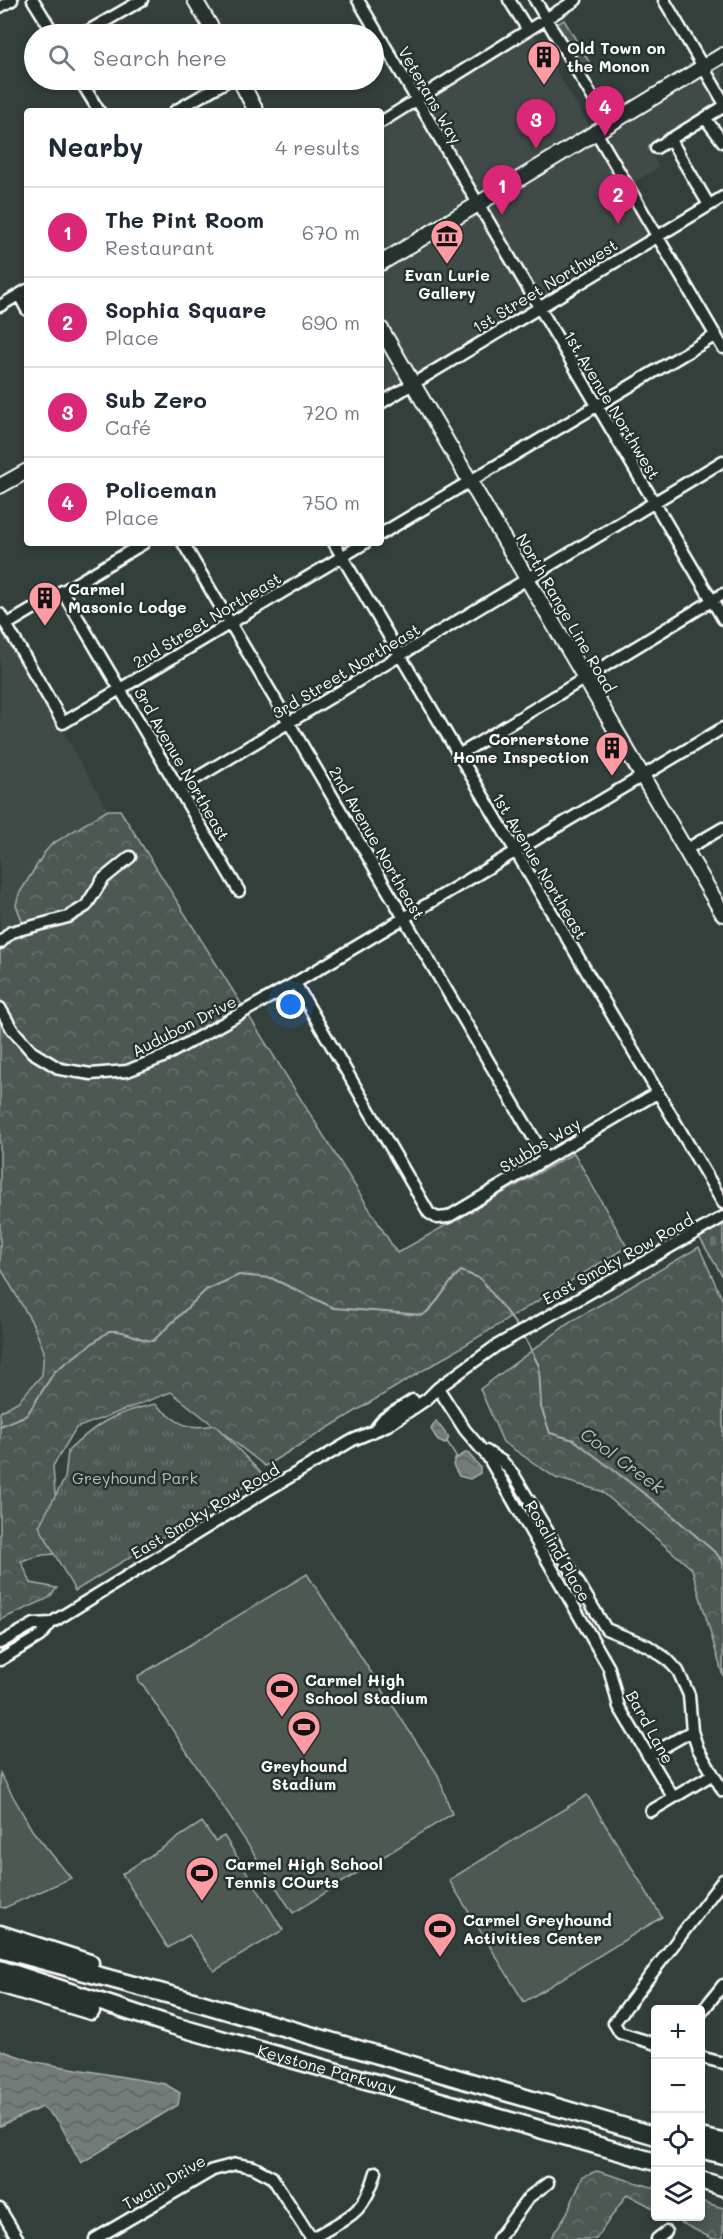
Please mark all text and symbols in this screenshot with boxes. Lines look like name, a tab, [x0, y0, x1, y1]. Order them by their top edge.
search box	[24, 24, 384, 90]
place label: Old Town on the Monon	[567, 37, 666, 76]
building icon: Old Town on the Monon	[526, 39, 562, 86]
icon: search	[45, 41, 78, 74]
street label: Veterans Way	[394, 42, 467, 147]
text: Search here	[93, 43, 227, 72]
pin: 4	[586, 86, 624, 136]
pin: 3	[516, 100, 556, 149]
text: Nearby	[48, 130, 143, 164]
text: 4 results	[275, 134, 360, 160]
pin: 1	[482, 166, 522, 215]
pin: 2	[598, 174, 638, 224]
text: The Pint Room	[105, 205, 264, 234]
museum icon: Evan Lurie Gallery	[429, 218, 465, 265]
text: 1	[63, 219, 72, 245]
text: 670 m	[302, 219, 360, 245]
text: Restaurant	[105, 234, 215, 260]
street label: 1st Street Northwest	[468, 234, 621, 337]
place label: Evan Lurie Gallery	[404, 264, 490, 303]
text: Sophia Square	[105, 295, 266, 324]
text: 2	[62, 309, 73, 335]
text: 690 m	[301, 309, 360, 335]
text: Place	[105, 324, 159, 350]
street label: 1st Avenue Northwest	[560, 326, 665, 483]
text: Sub Zero	[105, 385, 207, 414]
text: 3	[62, 399, 74, 425]
text: 720 m	[303, 399, 360, 425]
text: Café	[105, 414, 151, 440]
text: Policeman	[105, 475, 217, 504]
text: 4	[61, 489, 74, 515]
text: 750 m	[303, 489, 360, 515]
text: Place	[105, 504, 159, 530]
street label: North Range Line Road	[512, 529, 621, 696]
street label: 2nd Street Northeast	[129, 567, 285, 672]
place label: Carmel Masonic Lodge	[68, 578, 187, 617]
building icon: Carmel Masonic Lodge	[27, 580, 63, 627]
street label: 3rd Street Northeast	[268, 618, 424, 723]
street label: 3rd Avenue Northeast	[130, 683, 235, 844]
place label: Cornerstone Home Inspection	[452, 728, 589, 767]
building icon: Cornerstone Home Inspection	[594, 730, 630, 777]
street label: 2nd Avenue Northeast	[325, 762, 430, 923]
street label: 1st Avenue Northeast	[488, 788, 593, 943]
street label: Audubon Drive	[128, 990, 240, 1061]
your location	[276, 990, 305, 1019]
street label: Stubbs Way	[496, 1112, 584, 1177]
street label: East Smoky Row Road	[539, 1208, 697, 1309]
water label: Cool Creek	[576, 1422, 670, 1499]
street label: East Smoky Row Road	[127, 1458, 283, 1563]
park label: Greyhound Park	[72, 1467, 198, 1488]
street label: Rosalind Place	[521, 1496, 596, 1605]
place label: Carmel High School Stadium	[305, 1669, 428, 1708]
sports icon: Carmel High School Stadium	[264, 1671, 300, 1718]
street label: Bard Lane	[622, 1687, 679, 1767]
sports icon: Greyhound Stadium	[286, 1709, 322, 1756]
place label: Greyhound Stadium	[261, 1755, 347, 1794]
place label: Carmel High School Tennis COurts	[225, 1853, 383, 1892]
sports icon: Carmel High School Tennis COurts	[184, 1855, 220, 1902]
place label: Carmel Greyhound Activities Center	[463, 1909, 612, 1948]
sports icon: Carmel Greyhound Activities Center	[422, 1911, 458, 1958]
map controls	[651, 2005, 705, 2221]
button: +	[651, 2005, 705, 2059]
street label: Keystone Parkway	[255, 2039, 399, 2098]
button: −	[651, 2059, 705, 2113]
button: locate	[651, 2113, 705, 2167]
street label: Twain Drive	[118, 2149, 209, 2214]
button: layers	[651, 2167, 705, 2221]

